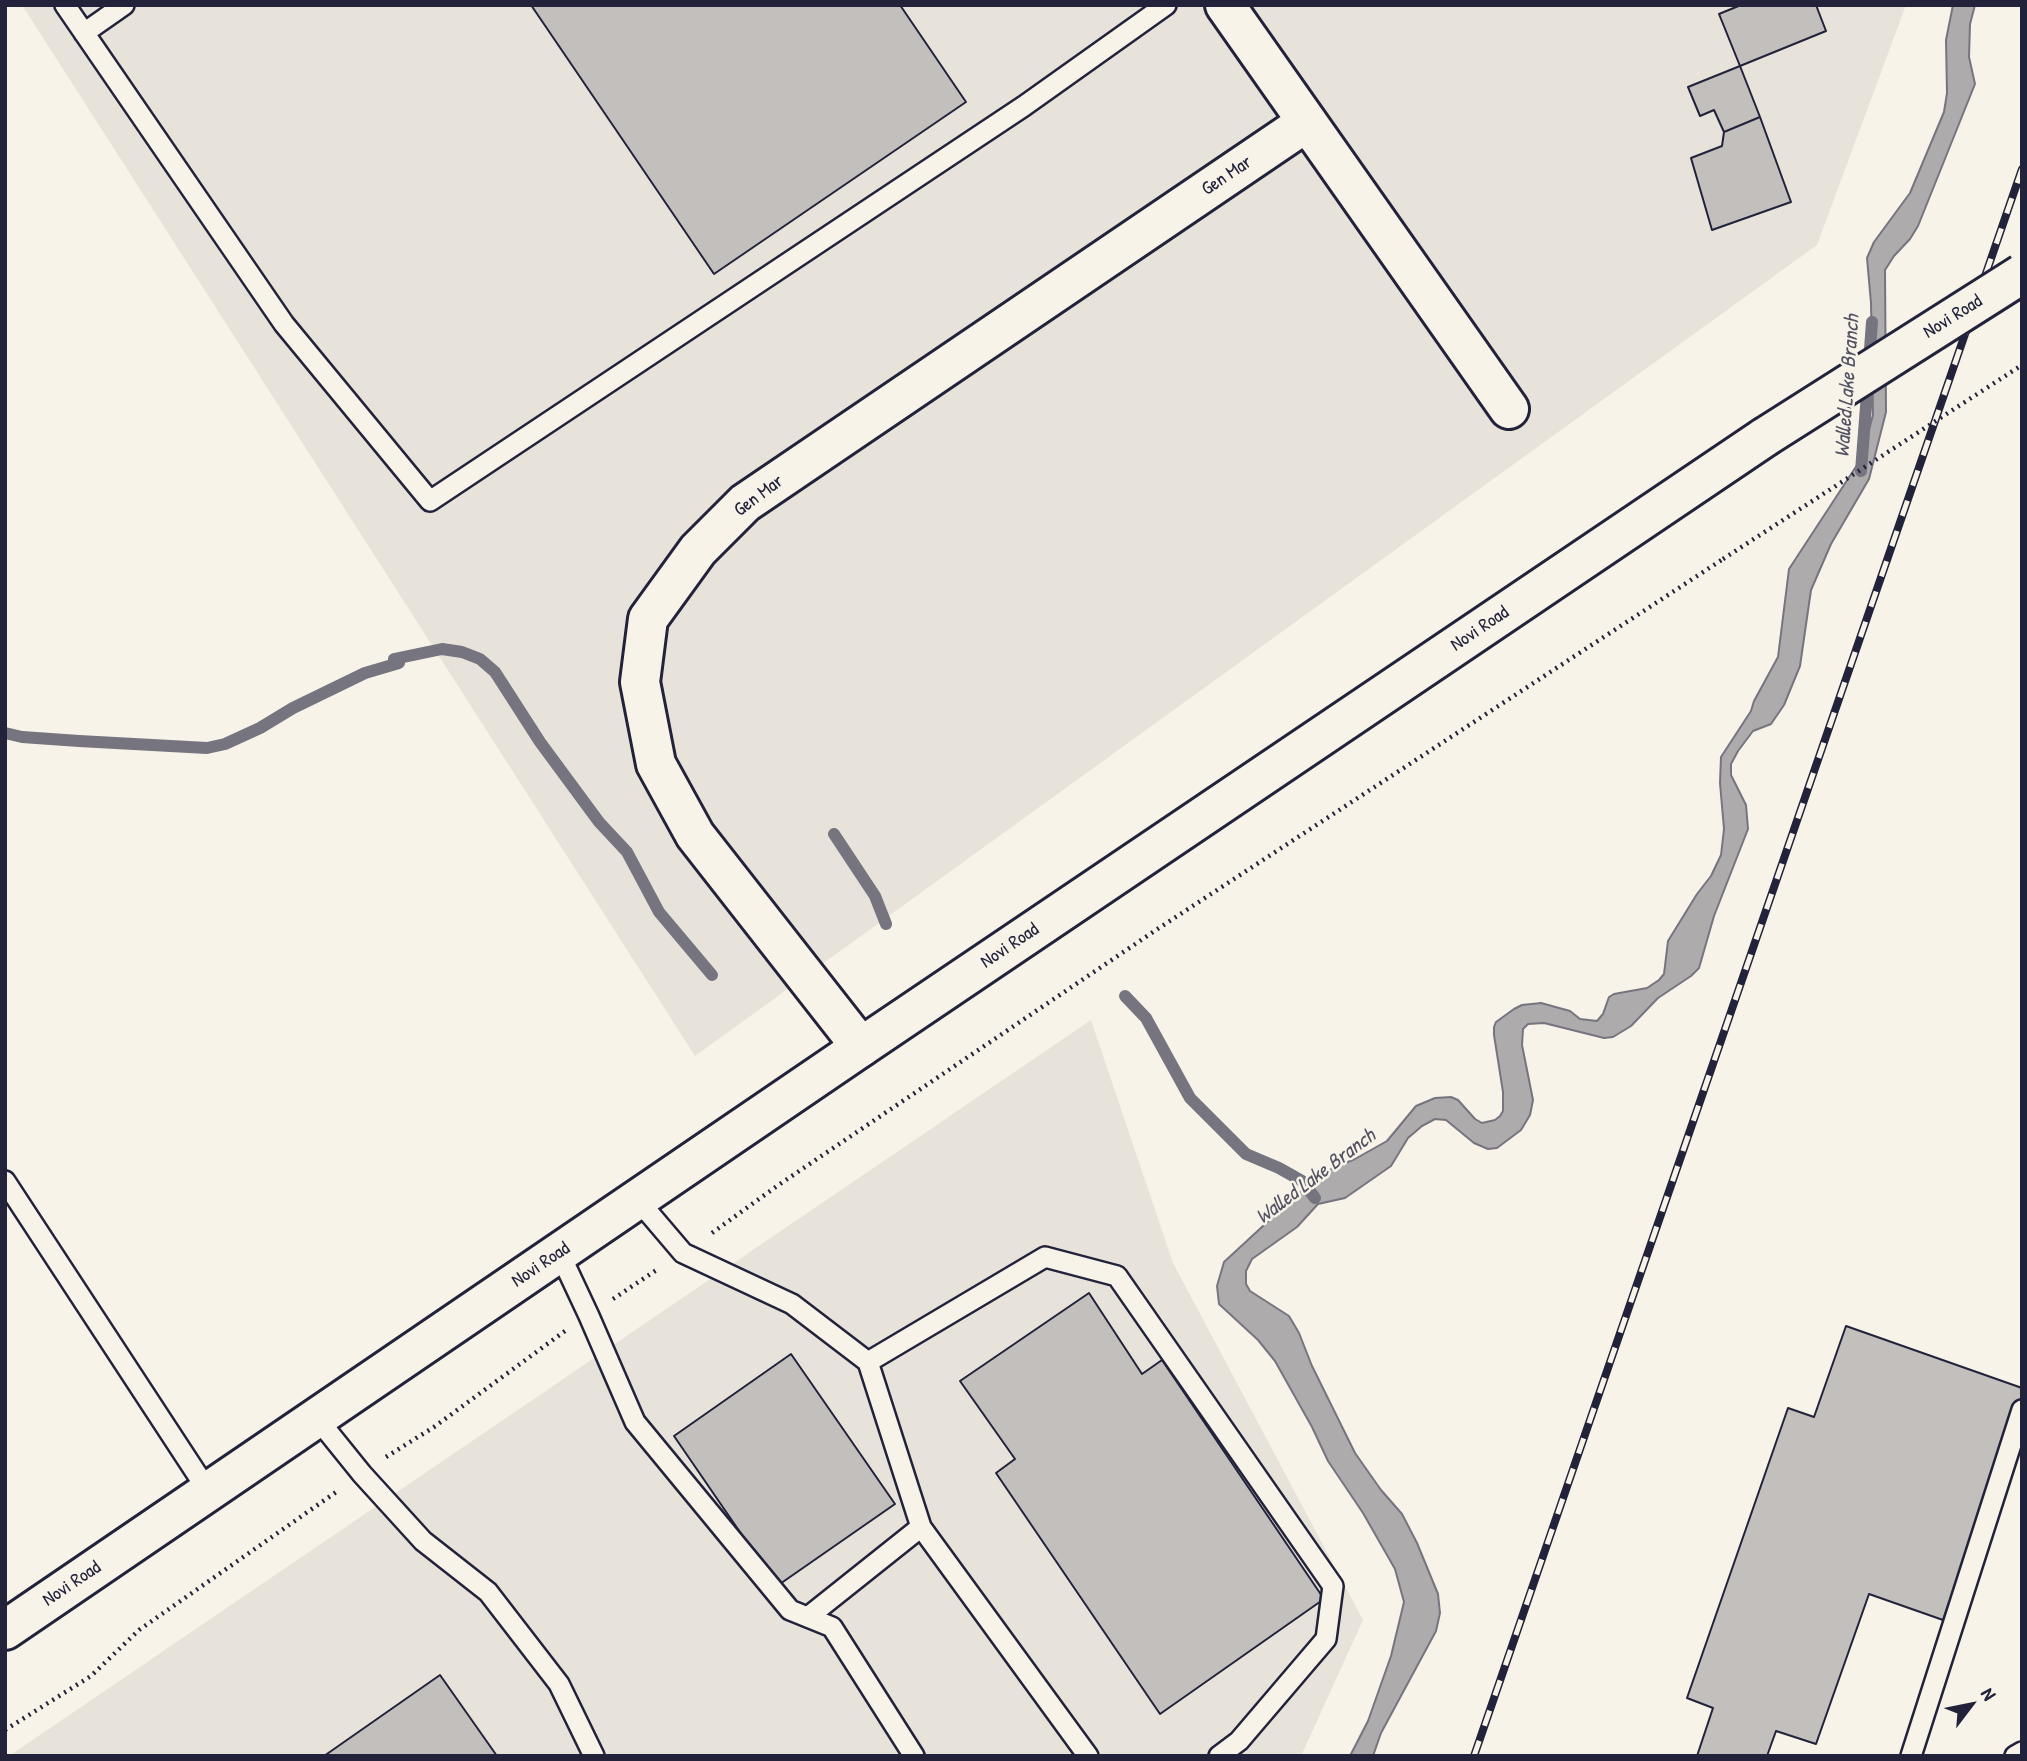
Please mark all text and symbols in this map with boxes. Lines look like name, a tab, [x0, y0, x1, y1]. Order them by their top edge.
street label: Gen Mar	[1198, 151, 1256, 201]
street label: Novi Road	[1919, 290, 1987, 344]
water label: Walled Lake Branch	[1830, 314, 1866, 458]
street label: Gen Mar	[730, 470, 788, 522]
street label: Novi Road	[1447, 601, 1513, 657]
street label: Novi Road	[977, 918, 1043, 974]
water label: Walled Lake Branch	[1251, 1124, 1381, 1230]
street label: Novi Road	[508, 1237, 574, 1293]
street label: Novi Road	[39, 1556, 105, 1612]
north arrow	[1936, 1670, 2006, 1740]
text: N	[1975, 1683, 2003, 1705]

